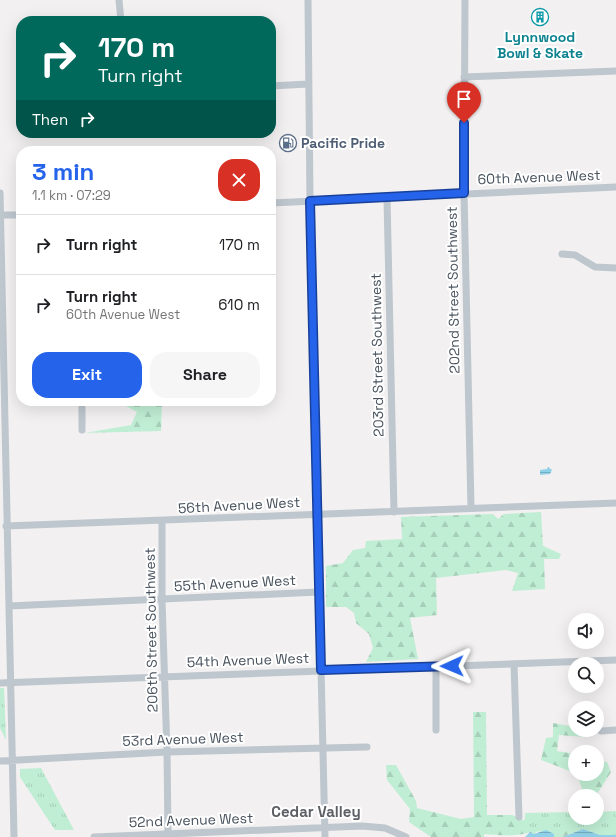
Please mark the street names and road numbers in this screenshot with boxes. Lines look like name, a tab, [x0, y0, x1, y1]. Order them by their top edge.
street label: 60th Avenue West	[477, 166, 601, 188]
street label: 202nd Street Southwest	[443, 206, 463, 374]
street label: 203rd Street Southwest	[367, 273, 387, 437]
street label: 56th Avenue West	[177, 493, 301, 517]
street label: 206th Street Southwest	[141, 547, 161, 713]
street label: 55th Avenue West	[174, 571, 296, 595]
street label: 54th Avenue West	[186, 649, 310, 671]
street label: 53rd Avenue West	[122, 728, 244, 750]
street label: 52nd Avenue West	[128, 809, 254, 831]

